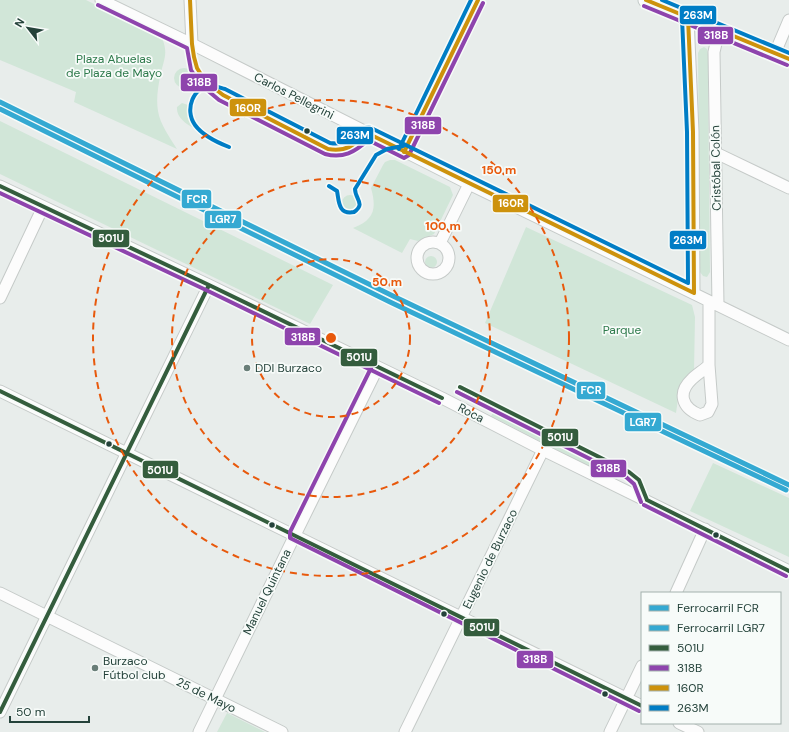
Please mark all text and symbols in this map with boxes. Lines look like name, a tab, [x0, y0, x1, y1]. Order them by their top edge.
line badge: 263M	[679, 5, 717, 25]
north arrow	[8, 8, 48, 48]
text: 263M	[683, 8, 713, 22]
text: N	[11, 16, 27, 30]
line badge: 318B	[697, 26, 734, 45]
text: 318B	[704, 28, 728, 42]
park label: Plaza Abuelas de Plaza de Mayo	[66, 51, 162, 81]
street label: Carlos Pellegrini	[251, 69, 337, 123]
line badge: 318B	[180, 73, 218, 92]
text: 318B	[187, 75, 211, 89]
line badge: 160R	[229, 98, 267, 117]
text: 160R	[235, 101, 261, 115]
line badge: 318B	[404, 116, 442, 135]
text: 318B	[411, 118, 435, 132]
street label: Cristóbal Colón	[707, 125, 725, 211]
unlabelled marker	[302, 126, 312, 136]
line badge: 263M	[336, 126, 374, 145]
text: 263M	[340, 128, 370, 142]
text: 150 m	[482, 162, 516, 178]
line badge: FCR	[181, 189, 212, 209]
text: FCR	[186, 192, 208, 206]
line badge: 160R	[492, 194, 529, 213]
text: 160R	[498, 196, 524, 210]
line badge: LGR7	[204, 210, 242, 229]
text: LGR7	[210, 212, 237, 226]
text: 100 m	[425, 218, 461, 234]
line badge: 501U	[92, 229, 130, 248]
line badge: 263M	[669, 230, 707, 250]
text: 501U	[98, 231, 124, 245]
text: 263M	[673, 233, 703, 247]
text: 50 m	[372, 274, 402, 290]
park label: Parque	[603, 322, 642, 338]
line badge: 318B	[284, 327, 321, 346]
text: 318B	[291, 330, 315, 344]
centre of rings	[324, 331, 338, 345]
line badge: 501U	[340, 348, 378, 367]
text: 501U	[346, 350, 372, 364]
place label: DDI Burzaco	[255, 360, 322, 376]
marker: DDI Burzaco	[242, 363, 252, 373]
line badge: FCR	[576, 381, 606, 400]
text: FCR	[580, 383, 602, 397]
street label: Roca	[455, 400, 487, 426]
line badge: LGR7	[624, 412, 662, 432]
text: LGR7	[630, 415, 657, 429]
line badge: 501U	[541, 428, 579, 447]
text: 501U	[547, 430, 573, 444]
unlabelled marker	[104, 439, 114, 449]
line badge: 318B	[590, 459, 627, 478]
line badge: 501U	[142, 460, 179, 479]
text: 318B	[596, 461, 620, 475]
text: 501U	[147, 463, 173, 477]
street label: Eugenio de Burzaco	[459, 506, 521, 612]
unlabelled marker	[267, 520, 277, 530]
unlabelled marker	[711, 530, 721, 540]
street label: Manuel Quintana	[239, 546, 295, 638]
legend	[641, 592, 781, 724]
text: Ferrocarril FCR	[677, 600, 759, 616]
unlabelled marker	[439, 609, 449, 619]
line badge: 501U	[463, 618, 500, 637]
text: 501U	[469, 620, 495, 634]
text: Ferrocarril LGR7	[677, 620, 765, 636]
text: 501U	[677, 640, 704, 656]
line badge: 318B	[516, 650, 554, 669]
text: 318B	[523, 652, 547, 666]
place label: Burzaco Fútbol club	[103, 653, 165, 683]
text: 318B	[677, 660, 702, 676]
marker: Burzaco Fútbol club	[90, 663, 100, 673]
street label: 25 de Mayo	[173, 674, 239, 716]
text: 160R	[677, 680, 704, 696]
unlabelled marker	[600, 689, 610, 699]
scale bar	[10, 698, 89, 724]
text: 263M	[677, 700, 709, 716]
text: 50 m	[16, 704, 45, 720]

